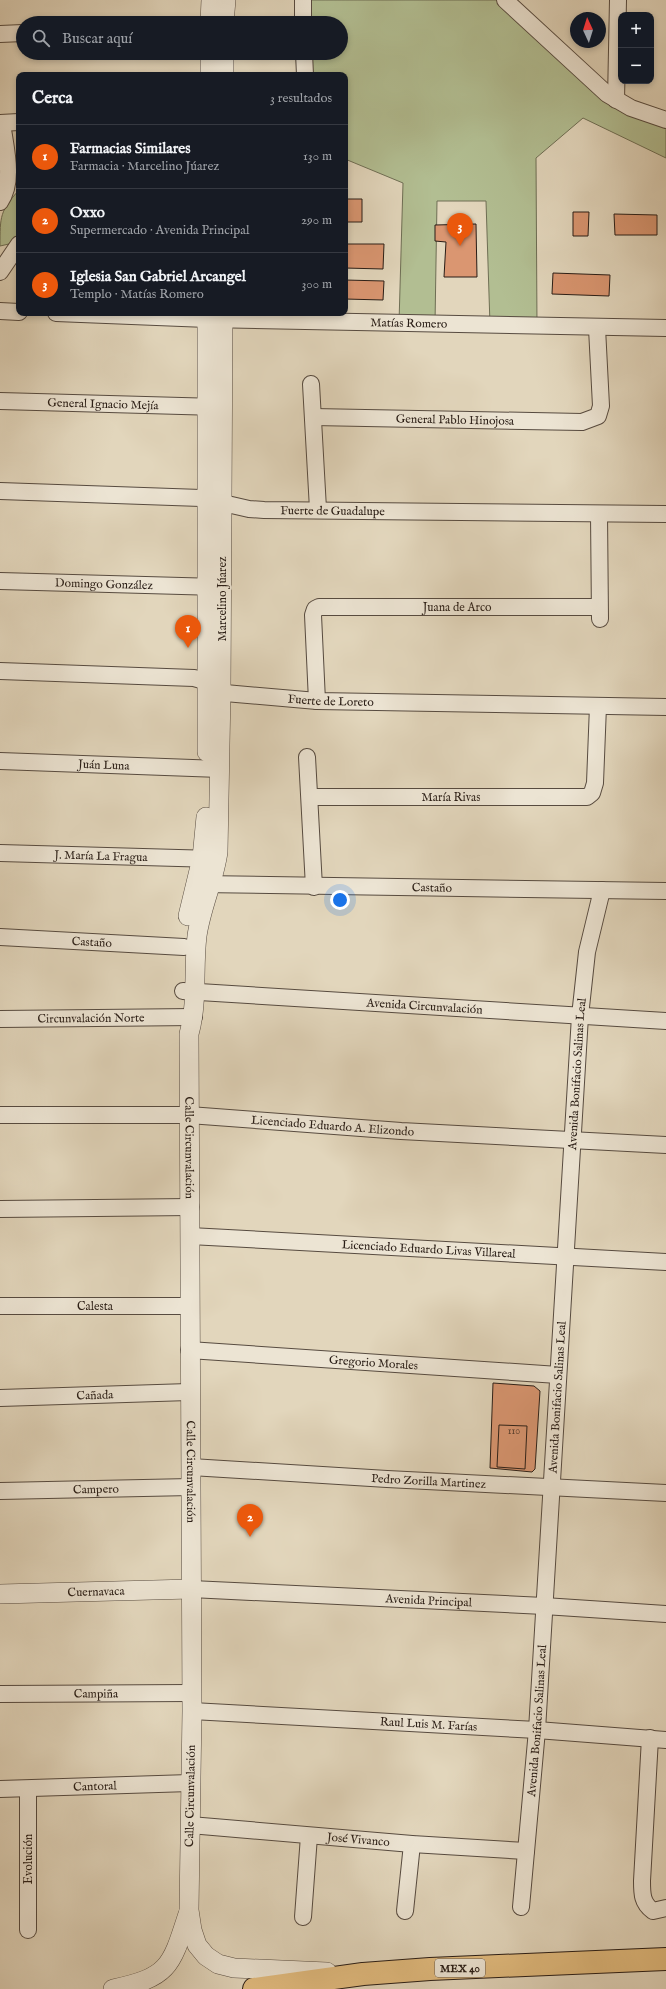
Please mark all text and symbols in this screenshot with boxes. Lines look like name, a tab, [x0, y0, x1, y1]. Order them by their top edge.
north arrow	[570, 12, 606, 48]
map controls	[618, 12, 654, 84]
button: +	[618, 12, 654, 48]
search box	[16, 16, 348, 60]
icon: search	[30, 27, 52, 49]
text: Buscar aquí	[62, 29, 132, 48]
button: −	[618, 48, 654, 84]
text: Cerca	[32, 88, 73, 109]
text: 3 resultados	[270, 90, 332, 107]
text: Farmacias Similares	[70, 139, 190, 158]
text: 1	[43, 148, 47, 165]
text: 130 m	[303, 148, 332, 165]
text: Farmacia · Marcelino Júarez	[70, 158, 219, 175]
text: Oxxo	[70, 203, 105, 222]
text: 2	[42, 212, 48, 229]
text: 290 m	[301, 212, 332, 229]
pin: 3	[447, 213, 473, 246]
text: Supermercado · Avenida Principal	[70, 222, 249, 239]
text: Iglesia San Gabriel Arcangel	[70, 267, 246, 286]
text: 3	[43, 276, 47, 293]
text: 300 m	[301, 276, 332, 293]
text: Templo · Matías Romero	[70, 286, 204, 303]
street label: Matías Romero	[370, 315, 448, 332]
street label: General Ignacio Mejía	[47, 395, 160, 413]
street label: General Pablo Hinojosa	[396, 412, 515, 429]
street label: Fuerte de Guadalupe	[280, 503, 385, 520]
street label: Marcelino Júarez	[215, 556, 231, 641]
street label: Domingo González	[55, 576, 154, 593]
street label: Juana de Arco	[421, 600, 492, 616]
pin: 1	[175, 615, 201, 648]
street label: Fuerte de Loreto	[287, 691, 374, 710]
street label: Juán Luna	[76, 757, 131, 774]
street label: María Rivas	[422, 790, 480, 805]
street label: J. María La Fragua	[52, 847, 148, 865]
street label: Castaño	[412, 880, 453, 896]
your location	[330, 890, 350, 910]
street label: Castaño	[71, 934, 113, 951]
street label: Avenida Circunvalación	[365, 995, 484, 1018]
street label: Avenida Bonifacio Salinas Leal	[565, 997, 590, 1151]
street label: Circunvalación Norte	[37, 1011, 145, 1027]
street label: Calle Circunvalación	[181, 1097, 197, 1200]
street label: Licenciado Eduardo A. Elizondo	[250, 1113, 415, 1140]
street label: Licenciado Eduardo Livas Villareal	[341, 1237, 517, 1262]
street label: Calesta	[77, 1299, 114, 1314]
street label: Avenida Bonifacio Salinas Leal	[545, 1320, 570, 1475]
street label: Gregorio Morales	[329, 1353, 419, 1374]
street label: Cañada	[76, 1387, 114, 1404]
street label: Calle Circunvalación	[183, 1421, 198, 1524]
house number: 110	[508, 1425, 520, 1438]
street label: Pedro Zorilla Martinez	[371, 1471, 487, 1492]
street label: Campero	[73, 1481, 120, 1498]
pin: 2	[237, 1504, 263, 1537]
street label: Cuernavaca	[67, 1584, 125, 1600]
street label: Avenida Principal	[384, 1591, 473, 1611]
street label: Avenida Bonifacio Salinas Leal	[524, 1644, 550, 1798]
street label: Campiña	[74, 1686, 119, 1702]
street label: Raul Luis M. Farías	[380, 1714, 478, 1735]
street label: Calle Circunvalación	[182, 1744, 199, 1847]
street label: Cantoral	[73, 1778, 118, 1795]
street label: José Vivanco	[324, 1830, 391, 1850]
street label: Evolución	[21, 1833, 36, 1884]
road number: MEX 40	[435, 1959, 485, 1977]

